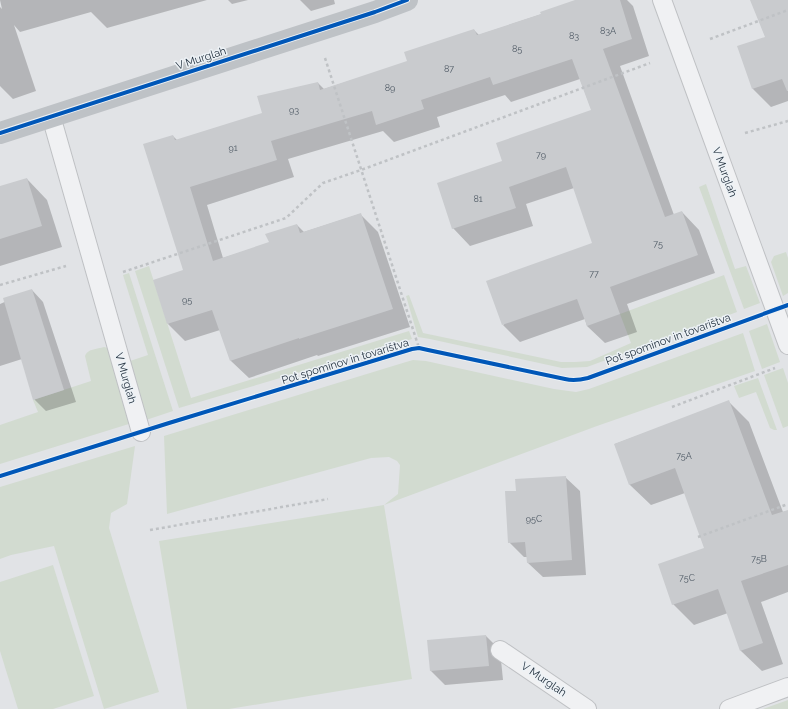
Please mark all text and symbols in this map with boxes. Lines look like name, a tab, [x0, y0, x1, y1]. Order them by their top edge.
house number: 83A	[600, 26, 616, 36]
house number: 83	[569, 31, 579, 41]
street label: V Murglah	[174, 44, 228, 73]
house number: 85	[512, 44, 522, 54]
house number: 87	[444, 64, 454, 74]
house number: 89	[385, 83, 395, 93]
house number: 93	[289, 105, 299, 115]
house number: 91	[228, 143, 238, 153]
street label: V Murglah	[710, 146, 740, 199]
house number: 79	[536, 150, 546, 160]
house number: 81	[473, 194, 483, 204]
house number: 75	[653, 239, 663, 249]
house number: 77	[589, 269, 599, 279]
house number: 95	[182, 295, 192, 305]
street label: Pot spominov in tovarištva	[604, 311, 733, 368]
street label: Pot spominov in tovarištva	[280, 336, 410, 387]
street label: V Murglah	[112, 351, 139, 405]
house number: 75A	[676, 451, 692, 461]
house number: 95C	[526, 514, 542, 524]
house number: 75B	[751, 554, 767, 564]
house number: 75C	[679, 573, 695, 583]
street label: V Murglah	[519, 659, 569, 699]

